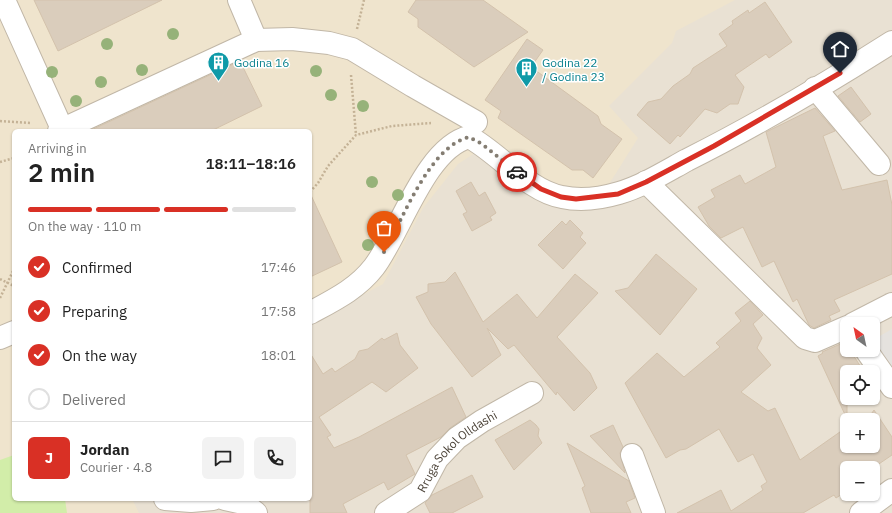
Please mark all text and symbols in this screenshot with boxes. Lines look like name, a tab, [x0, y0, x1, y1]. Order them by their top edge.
pin	[823, 32, 857, 73]
icon: home	[829, 38, 851, 60]
building icon: Godina 16	[206, 49, 232, 82]
place label: Godina 16	[234, 55, 289, 70]
place label: Godina 22 / Godina 23	[542, 55, 605, 84]
building icon: Godina 22 / Godina 23	[514, 56, 540, 89]
text: Arriving in	[28, 140, 87, 157]
courier	[497, 152, 537, 192]
text: 18:11–18:16	[206, 154, 296, 173]
text: 2 min	[28, 155, 95, 189]
icon: car	[506, 161, 528, 183]
pin	[367, 211, 401, 252]
icon: bag	[373, 217, 395, 239]
text: On the way · 110 m	[28, 218, 141, 235]
icon: check	[28, 256, 50, 278]
text: Confirmed	[62, 258, 132, 277]
text: 17:46	[261, 259, 296, 276]
icon: check	[28, 300, 50, 322]
text: Preparing	[62, 302, 127, 321]
text: 17:58	[261, 303, 296, 320]
north arrow	[840, 317, 880, 357]
map controls	[840, 317, 880, 501]
icon: check	[28, 344, 50, 366]
text: On the way	[62, 346, 137, 365]
text: 18:01	[261, 347, 296, 364]
button: locate	[840, 365, 880, 405]
text: Delivered	[62, 390, 126, 409]
street label: Rruga Sokol Olldashi	[413, 407, 499, 495]
button: +	[840, 413, 880, 453]
button: chat	[202, 437, 244, 479]
button: phone	[254, 437, 296, 479]
text: Jordan	[80, 440, 129, 459]
text: J	[45, 448, 53, 467]
text: Courier · 4.8	[80, 459, 152, 476]
button: −	[840, 461, 880, 501]

